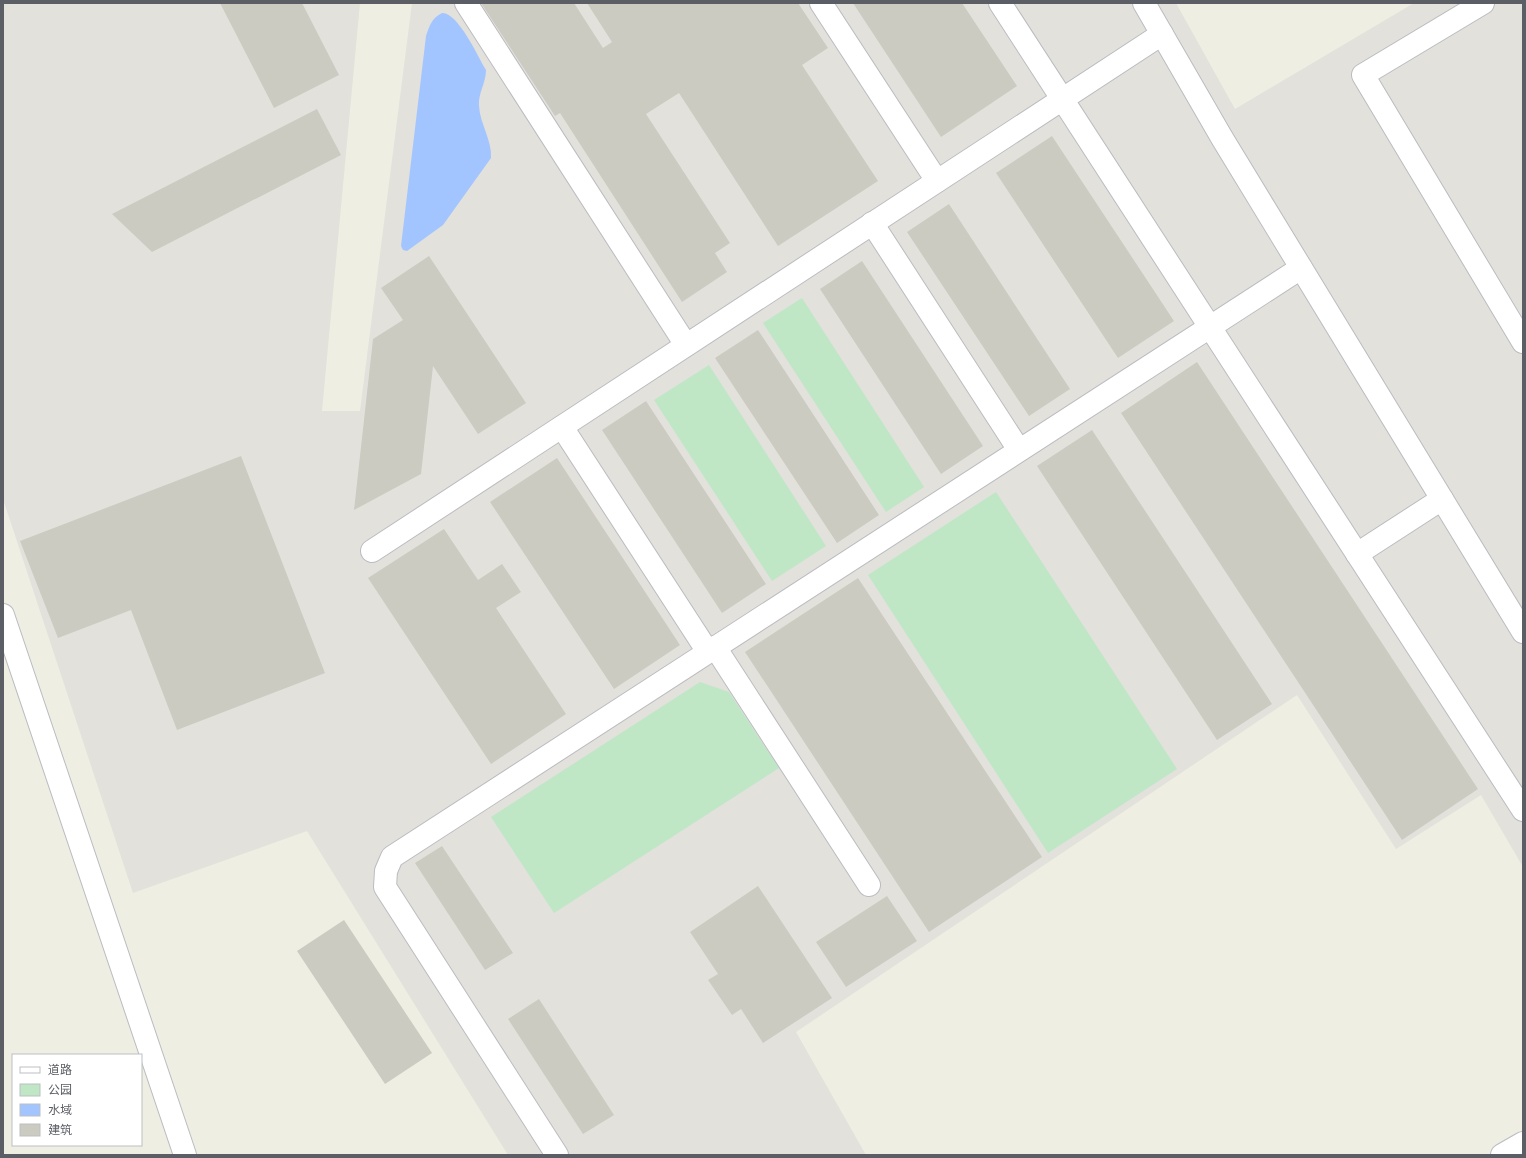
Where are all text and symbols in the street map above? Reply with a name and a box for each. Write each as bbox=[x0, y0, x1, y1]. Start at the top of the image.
legend bbox=[12, 1054, 142, 1146]
text: 道路 bbox=[48, 1061, 72, 1078]
text: 公园 bbox=[48, 1081, 72, 1098]
text: 水域 bbox=[48, 1101, 72, 1118]
text: 建筑 bbox=[48, 1121, 72, 1138]

